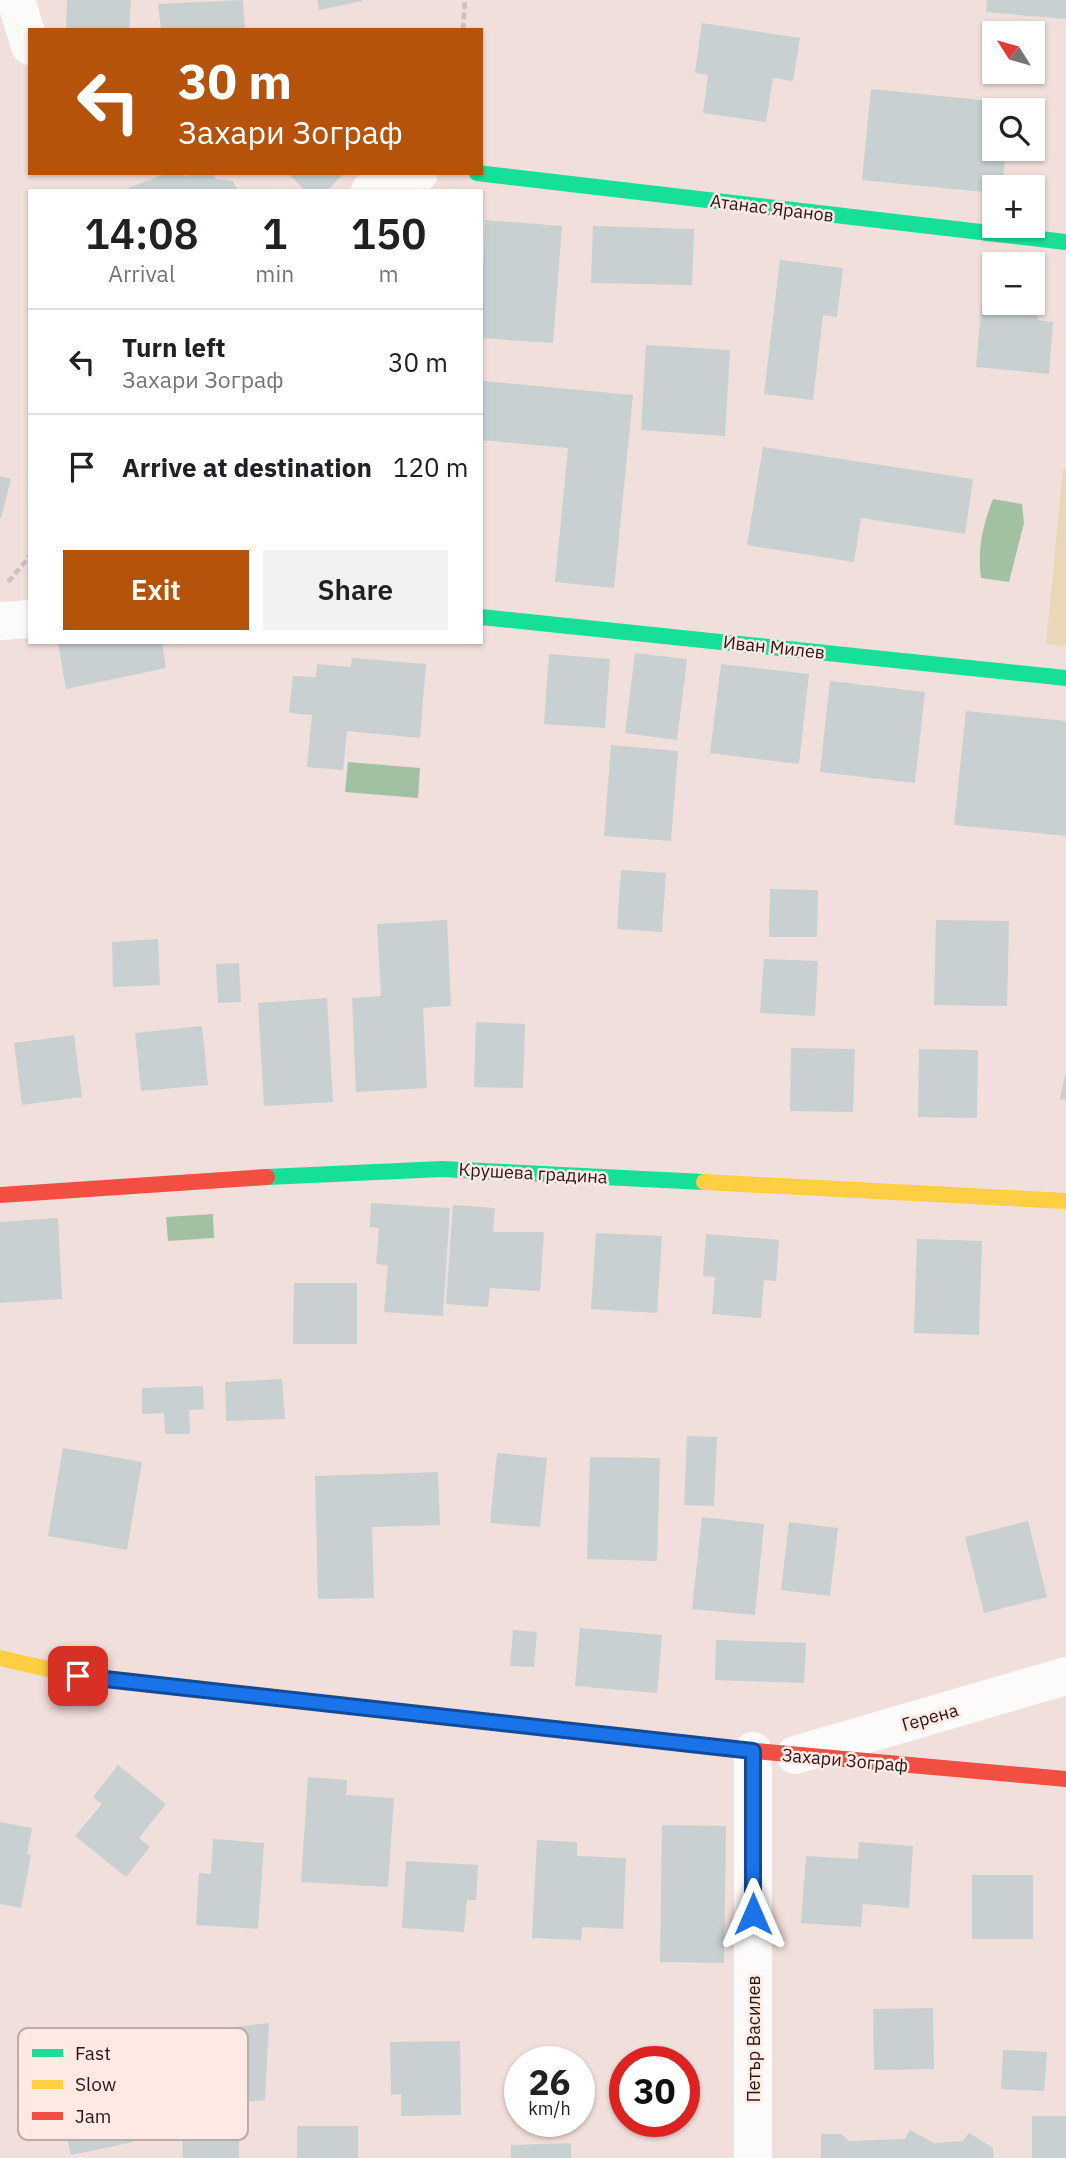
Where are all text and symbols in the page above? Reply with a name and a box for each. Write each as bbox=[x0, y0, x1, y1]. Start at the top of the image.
north arrow bbox=[982, 21, 1045, 84]
map controls bbox=[982, 21, 1045, 315]
text: 30 m bbox=[178, 49, 292, 112]
icon: left bbox=[63, 56, 154, 147]
button: search bbox=[982, 98, 1045, 161]
text: Захари Зограф bbox=[178, 111, 403, 153]
button: + bbox=[982, 175, 1045, 238]
street label: Атанас Яранов bbox=[709, 189, 835, 227]
text: 14:08 bbox=[85, 206, 199, 261]
text: 1 bbox=[262, 206, 287, 261]
text: 150 bbox=[351, 206, 426, 261]
button: − bbox=[982, 252, 1045, 315]
text: Arrival bbox=[108, 258, 175, 288]
text: min bbox=[255, 258, 294, 288]
text: m bbox=[379, 258, 399, 288]
text: Turn left bbox=[122, 330, 225, 364]
icon: left bbox=[63, 343, 101, 381]
text: 30 m bbox=[388, 345, 448, 379]
text: Захари Зограф bbox=[122, 364, 284, 394]
icon: arrive bbox=[63, 448, 101, 486]
text: Arrive at destination bbox=[122, 450, 372, 484]
text: 120 m bbox=[393, 450, 469, 484]
button: Exit bbox=[63, 550, 249, 630]
button: Share bbox=[263, 550, 448, 630]
street label: Иван Милев bbox=[722, 630, 826, 664]
street label: Крушева градина bbox=[458, 1158, 608, 1188]
pin bbox=[48, 1646, 108, 1706]
icon: arrive bbox=[59, 1657, 97, 1695]
street label: Герена bbox=[899, 1698, 961, 1736]
street label: Захари Зограф bbox=[781, 1743, 909, 1777]
position arrow bbox=[716, 1877, 790, 1951]
street label: Петър Василев bbox=[742, 1975, 765, 2103]
legend bbox=[18, 2028, 248, 2140]
text: Fast bbox=[75, 2041, 111, 2065]
speed limit sign: 30 bbox=[609, 2046, 700, 2137]
text: 26 bbox=[528, 2059, 571, 2105]
text: Slow bbox=[75, 2072, 116, 2096]
text: km/h bbox=[528, 2097, 571, 2120]
text: Jam bbox=[75, 2104, 111, 2128]

